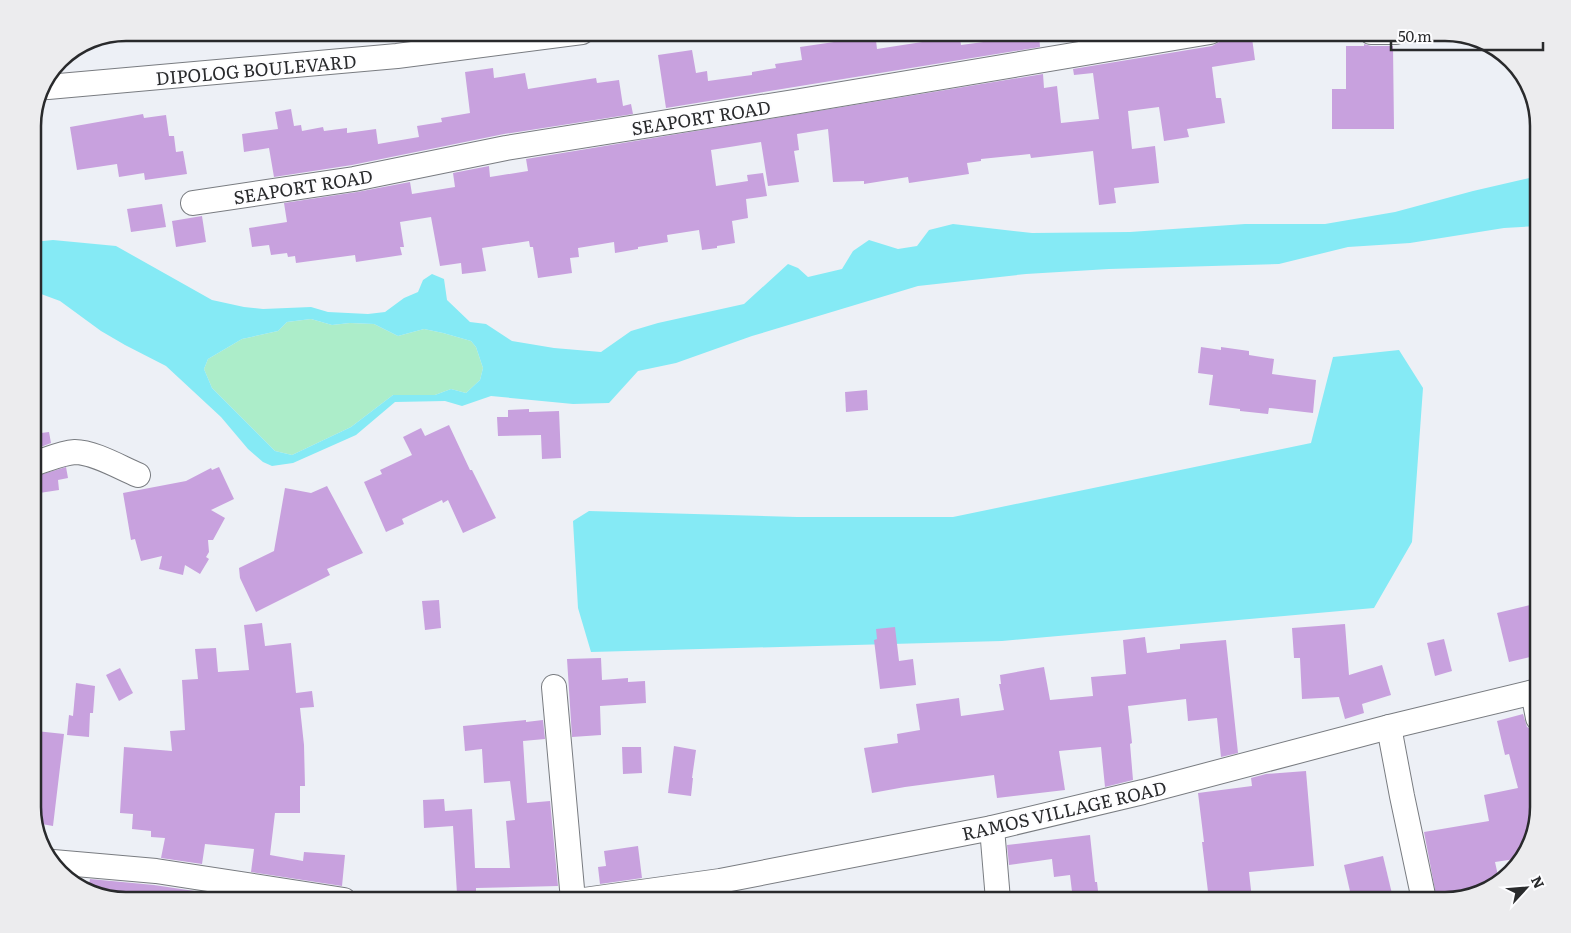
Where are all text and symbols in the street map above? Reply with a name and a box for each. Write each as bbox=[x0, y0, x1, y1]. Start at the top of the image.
scale bar bbox=[1391, 20, 1544, 52]
text: 50 m bbox=[1398, 24, 1432, 47]
street label: DIPOLOG BOULEVARD bbox=[154, 47, 358, 91]
street label: SEAPORT ROAD bbox=[629, 93, 773, 141]
street label: SEAPORT ROAD bbox=[231, 162, 375, 210]
street label: RAMOS VILLAGE ROAD bbox=[959, 773, 1169, 847]
north arrow bbox=[1501, 863, 1551, 913]
text: N bbox=[1527, 872, 1550, 892]

